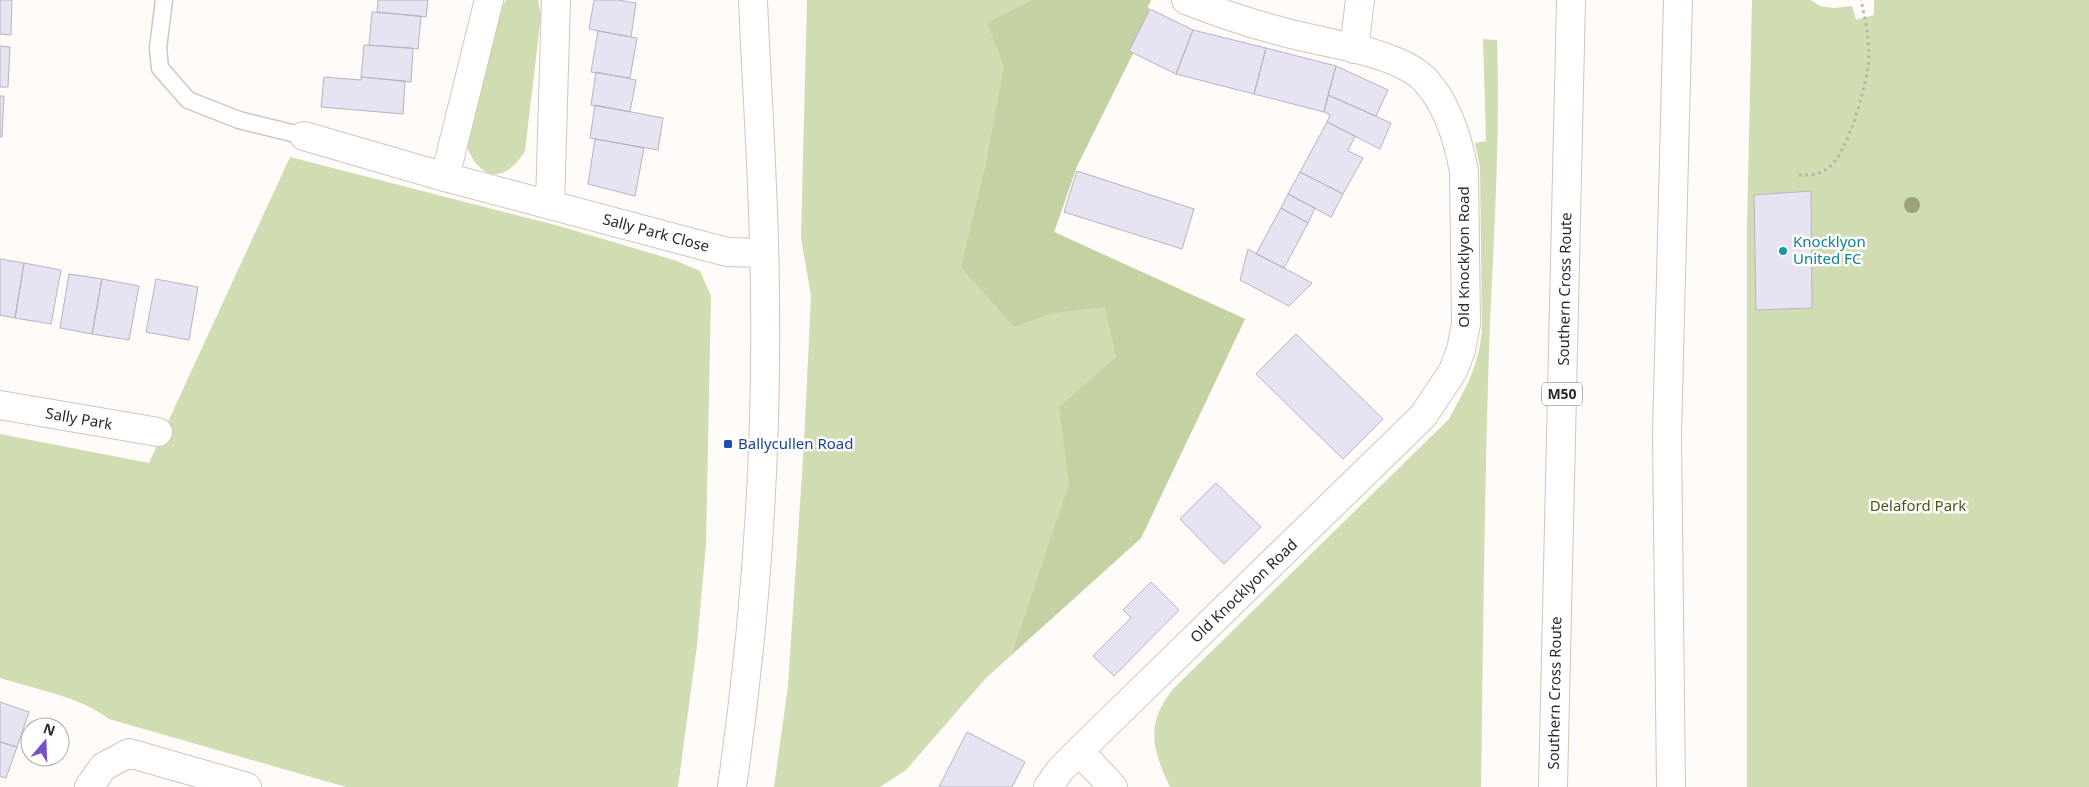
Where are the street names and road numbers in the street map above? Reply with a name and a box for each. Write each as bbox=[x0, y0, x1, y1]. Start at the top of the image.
street label: Old Knocklyon Road bbox=[1453, 186, 1473, 328]
street label: Sally Park Close bbox=[601, 208, 712, 256]
street label: Southern Cross Route bbox=[1553, 212, 1575, 366]
road number: M50 bbox=[1542, 382, 1582, 406]
street label: Sally Park bbox=[44, 402, 114, 434]
street label: Old Knocklyon Road bbox=[1186, 534, 1301, 647]
street label: Southern Cross Route bbox=[1543, 616, 1565, 770]

